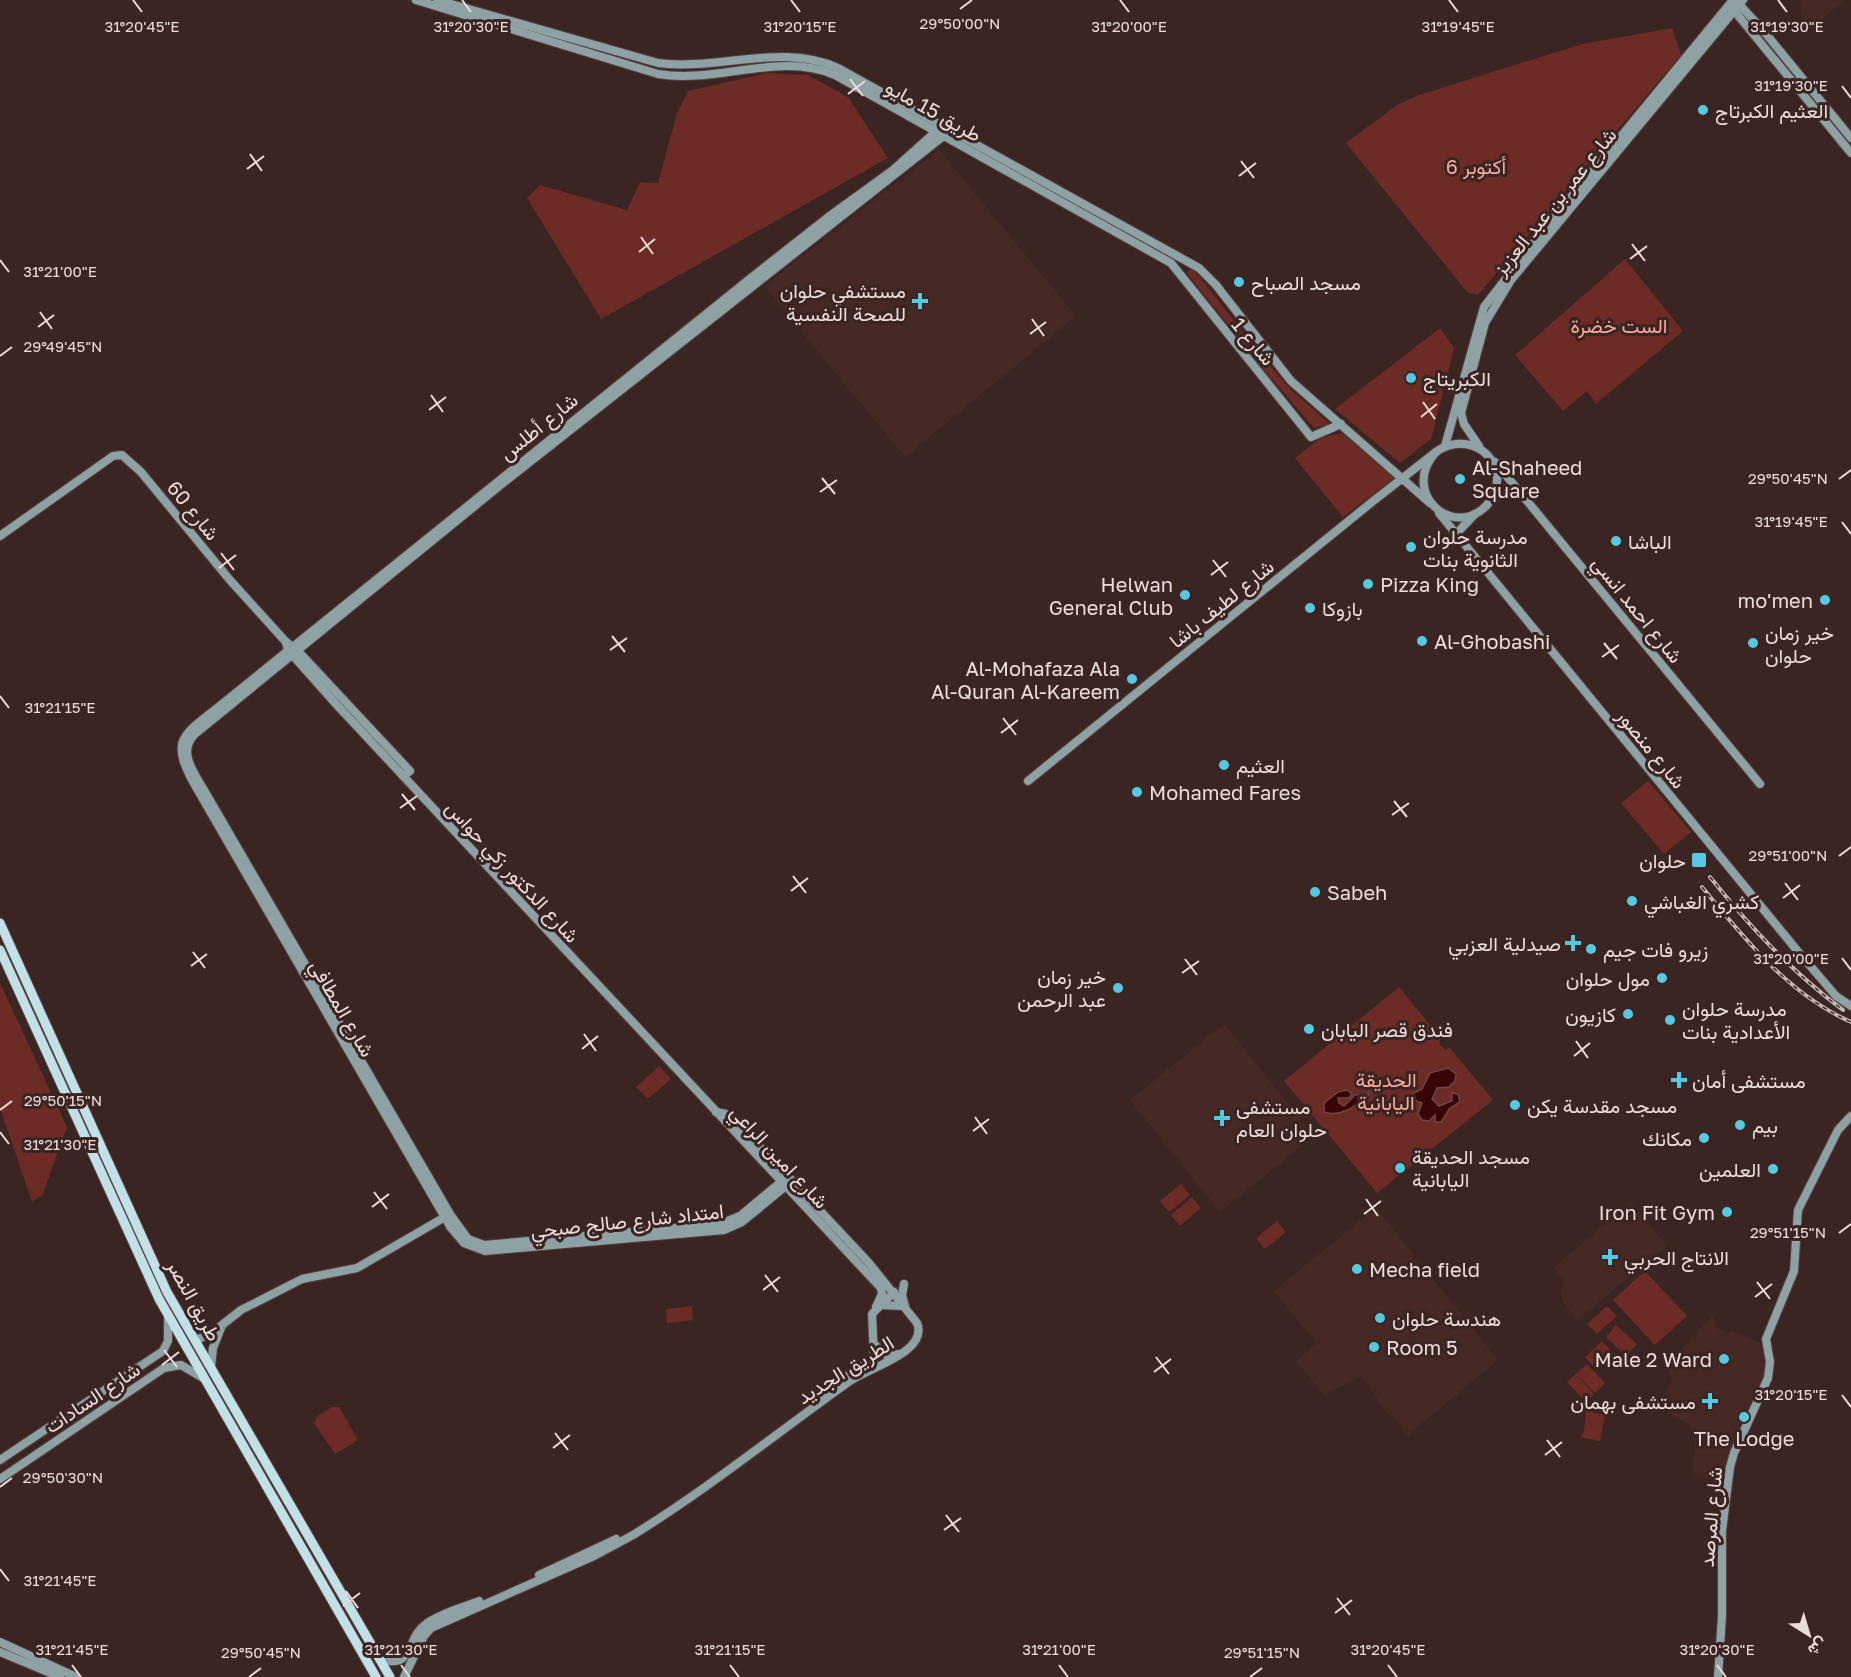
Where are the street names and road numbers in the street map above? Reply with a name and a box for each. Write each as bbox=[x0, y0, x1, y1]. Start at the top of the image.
street label: طريق 15 مايو bbox=[881, 74, 986, 148]
street label: شارع عمر بن عبد العزيز bbox=[1487, 123, 1623, 282]
street label: شارع 1 bbox=[1225, 312, 1281, 372]
street label: شارع أطلس bbox=[494, 387, 584, 467]
street label: شارع 60 bbox=[160, 475, 225, 547]
street label: شارع احمد انسي bbox=[1583, 551, 1688, 671]
street label: شارع لطيف باشا bbox=[1164, 554, 1280, 655]
street label: شارع منصور bbox=[1610, 703, 1691, 795]
street label: شارع الدكتور زكي حواس bbox=[437, 795, 585, 951]
street label: شارع المطافي bbox=[300, 955, 380, 1064]
street label: شارع امين الراعي bbox=[722, 1099, 834, 1217]
street label: امتداد شارع صالح صبحي bbox=[529, 1198, 725, 1248]
street label: طريق النصر bbox=[161, 1254, 227, 1346]
street label: الطريق الجديد bbox=[792, 1330, 899, 1410]
street label: شارع السادات bbox=[40, 1356, 146, 1440]
street label: شارع المرصد bbox=[1694, 1466, 1729, 1568]

